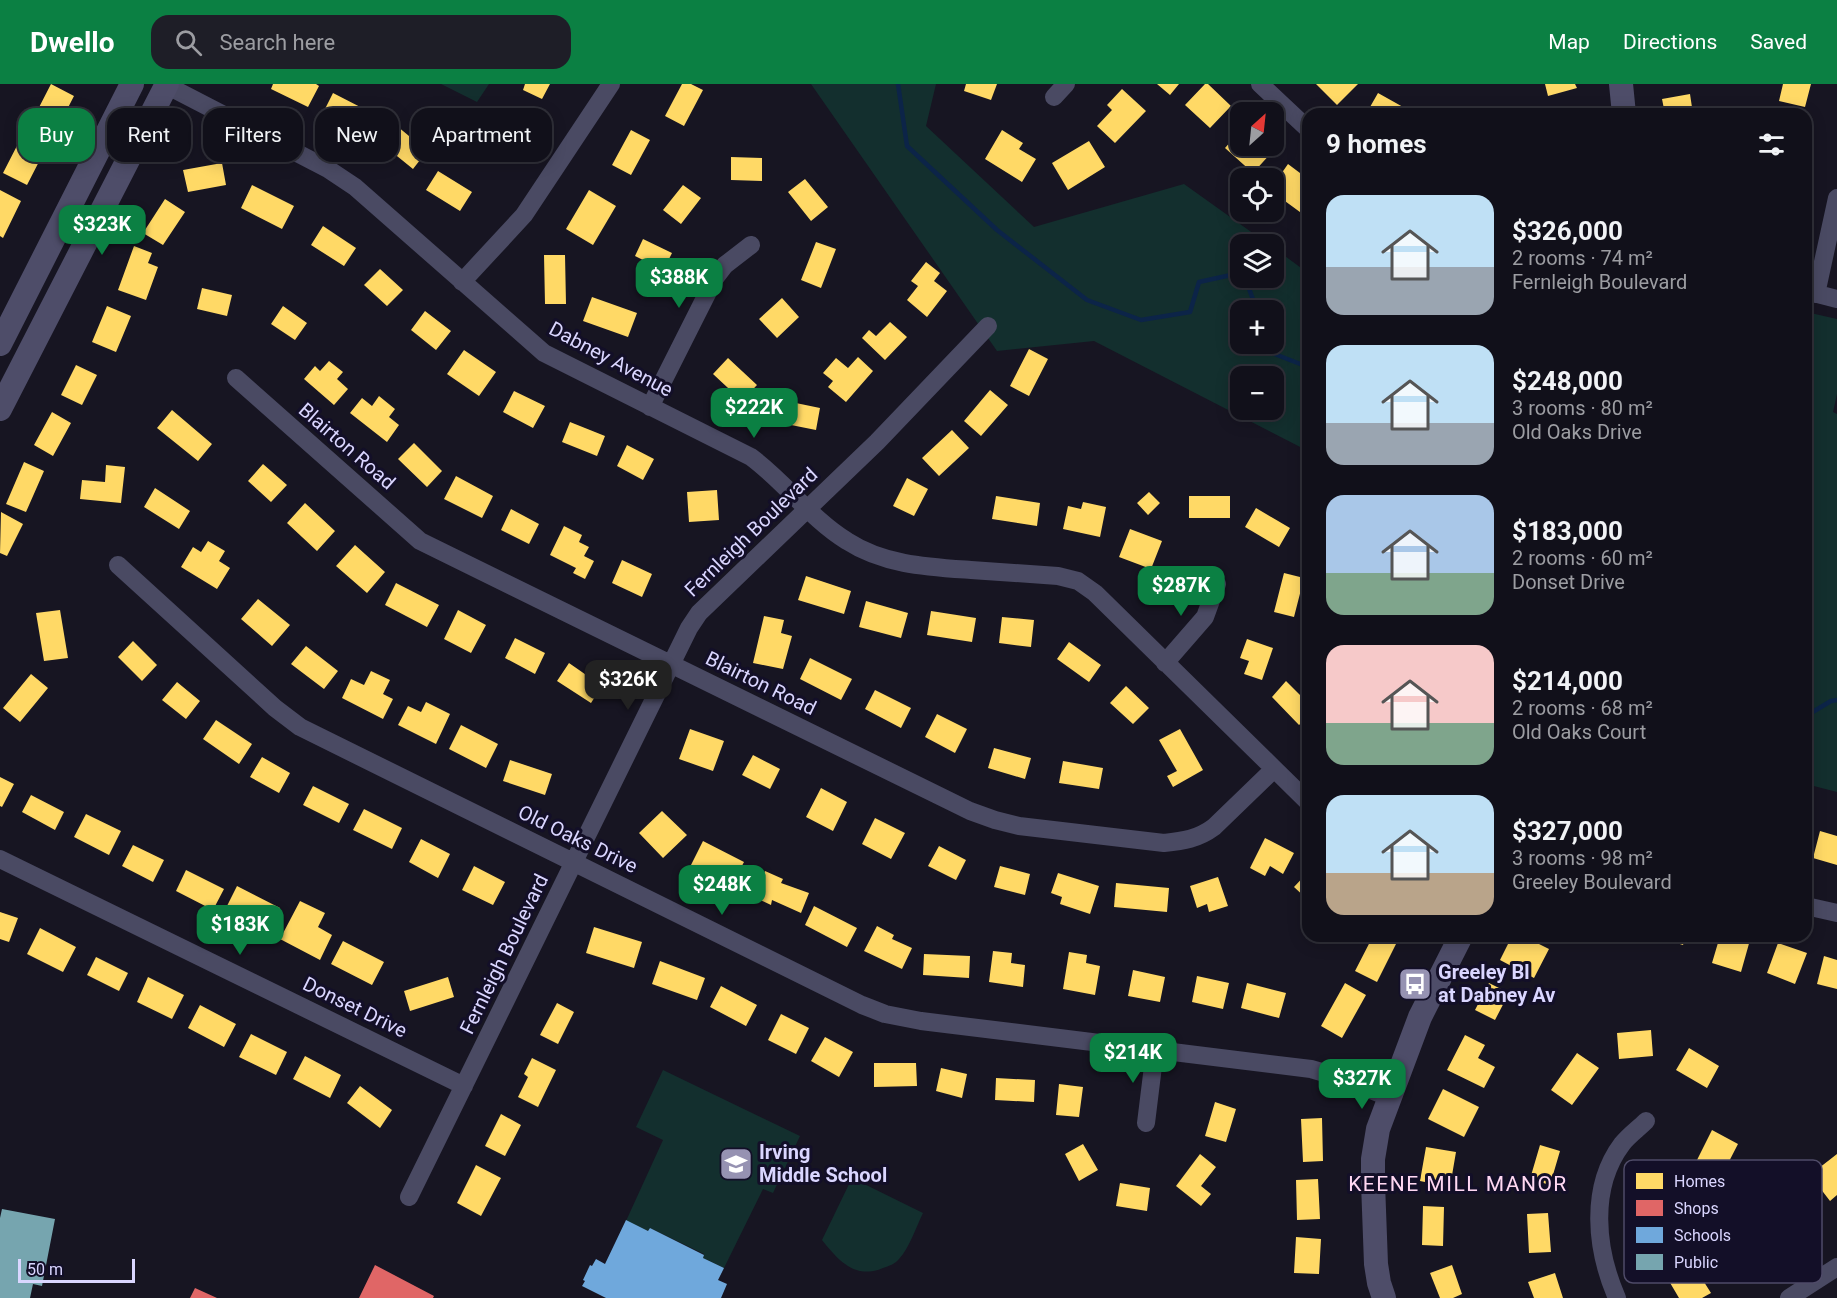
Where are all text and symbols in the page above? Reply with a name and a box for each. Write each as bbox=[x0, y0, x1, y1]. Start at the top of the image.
search box bbox=[151, 15, 571, 69]
text: Dwello bbox=[30, 26, 115, 59]
icon: search bbox=[172, 26, 205, 59]
text: Search here bbox=[220, 30, 335, 55]
text: Map bbox=[1548, 30, 1590, 54]
text: Directions bbox=[1623, 30, 1717, 54]
text: Saved bbox=[1750, 30, 1807, 54]
north arrow bbox=[1230, 102, 1284, 156]
map controls bbox=[1230, 102, 1284, 420]
chip: Buy bbox=[18, 108, 95, 162]
chip: Rent bbox=[107, 108, 191, 162]
chip: Filters bbox=[203, 108, 303, 162]
chip: New bbox=[315, 108, 399, 162]
chip: Apartment bbox=[411, 108, 552, 162]
icon: filters bbox=[1755, 128, 1788, 161]
text: 9 homes bbox=[1326, 129, 1427, 159]
button: locate bbox=[1230, 168, 1284, 222]
pin: $323K bbox=[60, 205, 144, 256]
text: $323K bbox=[73, 212, 131, 236]
text: $326,000 bbox=[1512, 216, 1623, 246]
icon: home bbox=[1374, 219, 1446, 291]
button: layers bbox=[1230, 234, 1284, 288]
text: 2 rooms · 74 m² bbox=[1512, 246, 1653, 270]
pin: $388K bbox=[637, 258, 721, 309]
text: $388K bbox=[650, 265, 708, 289]
text: Fernleigh Boulevard bbox=[1512, 270, 1687, 294]
button: + bbox=[1230, 300, 1284, 354]
street label: Dabney Avenue bbox=[545, 316, 677, 402]
button: − bbox=[1230, 366, 1284, 420]
text: $248,000 bbox=[1512, 366, 1623, 396]
icon: home bbox=[1374, 369, 1446, 441]
pin: $222K bbox=[712, 388, 796, 439]
text: $222K bbox=[725, 395, 783, 419]
text: 3 rooms · 80 m² bbox=[1512, 396, 1653, 420]
street label: Blairton Road bbox=[294, 398, 400, 494]
text: Old Oaks Drive bbox=[1512, 420, 1642, 444]
street label: Fernleigh Boulevard bbox=[680, 462, 822, 602]
text: $183,000 bbox=[1512, 516, 1623, 546]
icon: home bbox=[1374, 519, 1446, 591]
text: 2 rooms · 60 m² bbox=[1512, 546, 1653, 570]
pin: $287K bbox=[1139, 566, 1223, 617]
text: Donset Drive bbox=[1512, 570, 1625, 594]
text: $287K bbox=[1152, 573, 1210, 597]
street label: Blairton Road bbox=[702, 646, 820, 720]
pin: $326K bbox=[586, 660, 670, 711]
text: $214,000 bbox=[1512, 666, 1623, 696]
text: $326K bbox=[599, 667, 657, 691]
icon: home bbox=[1374, 669, 1446, 741]
text: 2 rooms · 68 m² bbox=[1512, 696, 1653, 720]
text: Old Oaks Court bbox=[1512, 720, 1646, 744]
street label: Old Oaks Drive bbox=[514, 800, 642, 878]
text: $327,000 bbox=[1512, 816, 1623, 846]
icon: home bbox=[1374, 819, 1446, 891]
text: 3 rooms · 98 m² bbox=[1512, 846, 1653, 870]
pin: $248K bbox=[680, 865, 764, 916]
street label: Fernleigh Boulevard bbox=[455, 870, 553, 1038]
text: Greeley Boulevard bbox=[1512, 870, 1672, 894]
text: $248K bbox=[693, 872, 751, 896]
pin: $183K bbox=[198, 905, 282, 956]
text: $183K bbox=[211, 912, 269, 936]
place label: Greeley Bl at Dabney Av bbox=[1438, 960, 1555, 1007]
bus stop icon: Greeley Bl at Dabney Av bbox=[1397, 966, 1433, 1002]
street label: Donset Drive bbox=[299, 971, 411, 1043]
pin: $214K bbox=[1091, 1033, 1175, 1084]
text: $214K bbox=[1104, 1040, 1162, 1064]
pin: $327K bbox=[1320, 1059, 1404, 1110]
text: $327K bbox=[1333, 1066, 1391, 1090]
place label: Irving Middle School bbox=[759, 1140, 887, 1187]
school or university icon: Irving Middle School bbox=[718, 1146, 754, 1182]
legend bbox=[1624, 1160, 1822, 1283]
district label: KEENE MILL MANOR bbox=[1348, 1172, 1568, 1196]
text: Homes bbox=[1674, 1172, 1725, 1191]
text: Shops bbox=[1674, 1199, 1719, 1218]
text: Schools bbox=[1674, 1226, 1731, 1245]
text: Public bbox=[1674, 1253, 1718, 1272]
scale bar bbox=[18, 1256, 135, 1284]
text: 50 m bbox=[27, 1260, 63, 1279]

